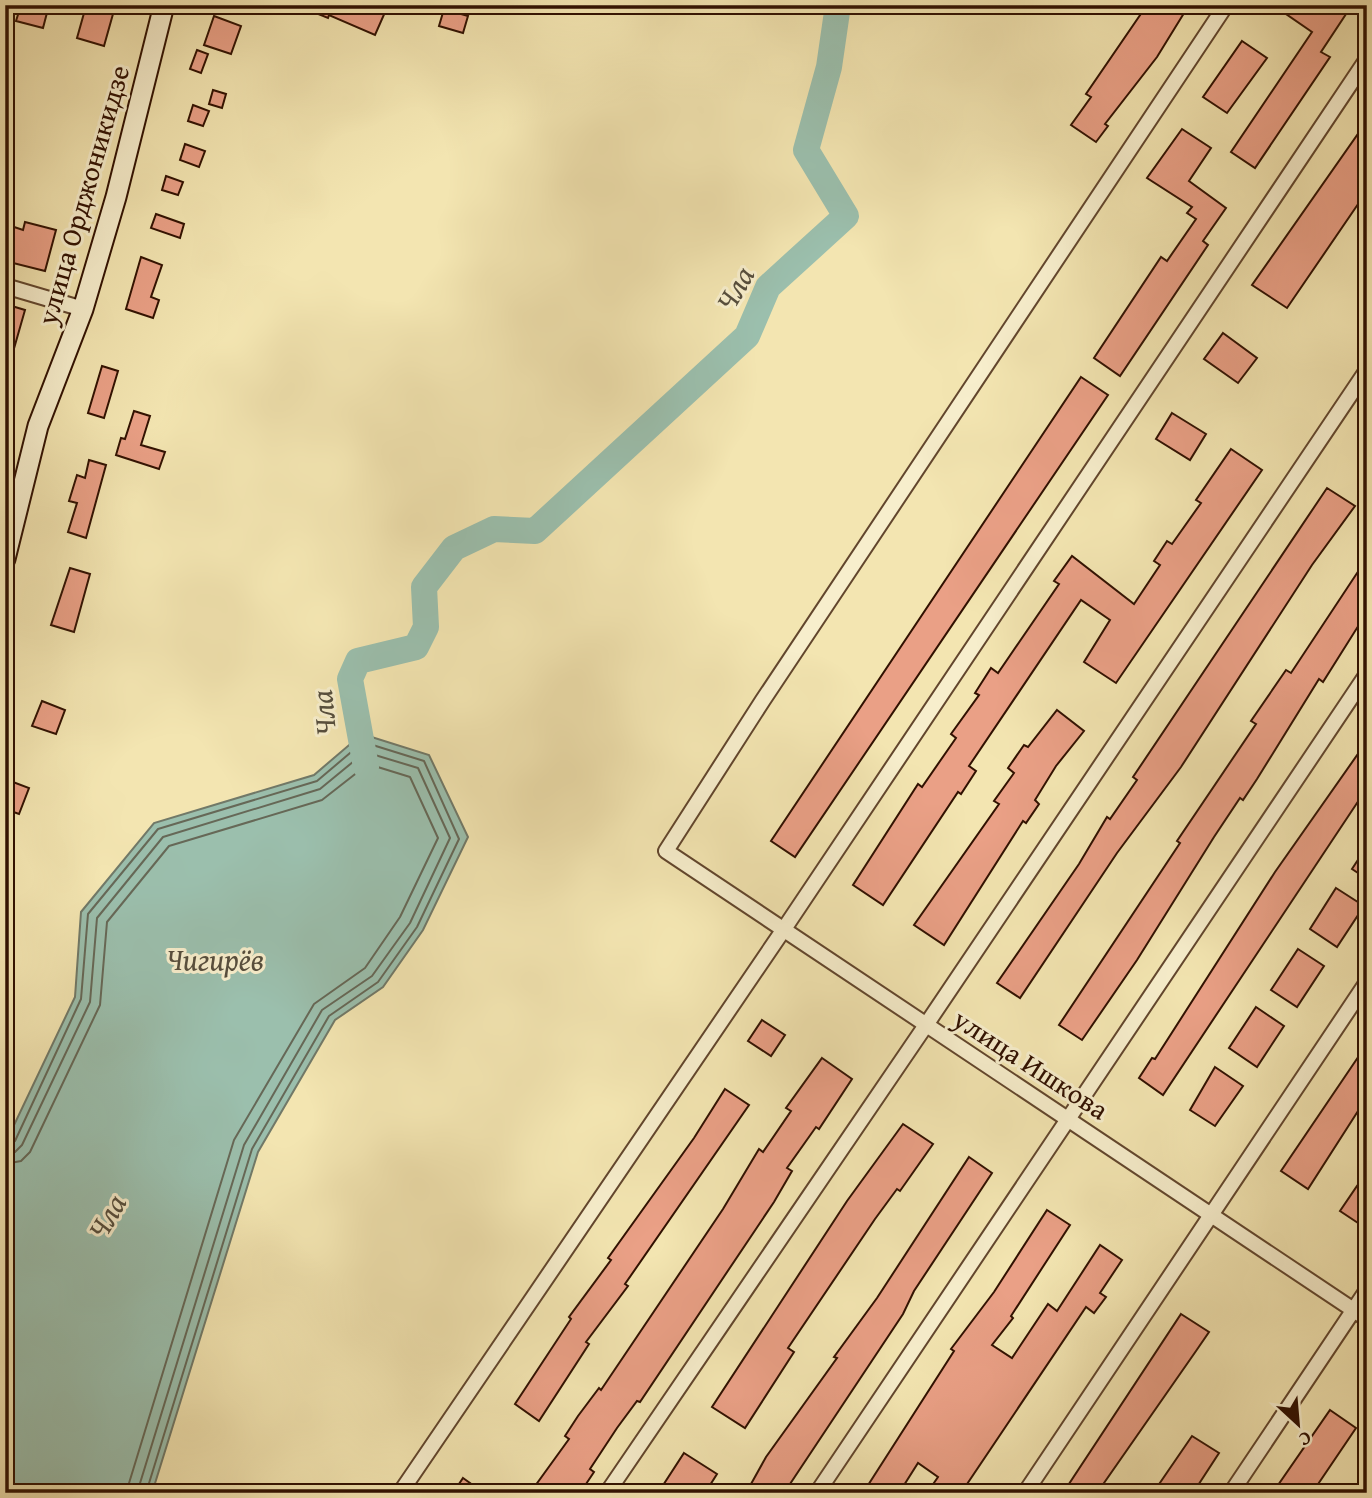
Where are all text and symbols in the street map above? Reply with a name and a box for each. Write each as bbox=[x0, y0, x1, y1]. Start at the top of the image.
street label: улица Орджоникидзе bbox=[26, 60, 139, 331]
water label: Чла bbox=[704, 257, 765, 319]
water label: Чла bbox=[299, 688, 347, 738]
water label: Чигирёв bbox=[166, 937, 264, 981]
street label: улица Ишкова bbox=[945, 997, 1118, 1130]
water label: Чла bbox=[76, 1185, 137, 1247]
north arrow bbox=[1264, 1390, 1334, 1460]
text: С bbox=[1294, 1424, 1316, 1454]

